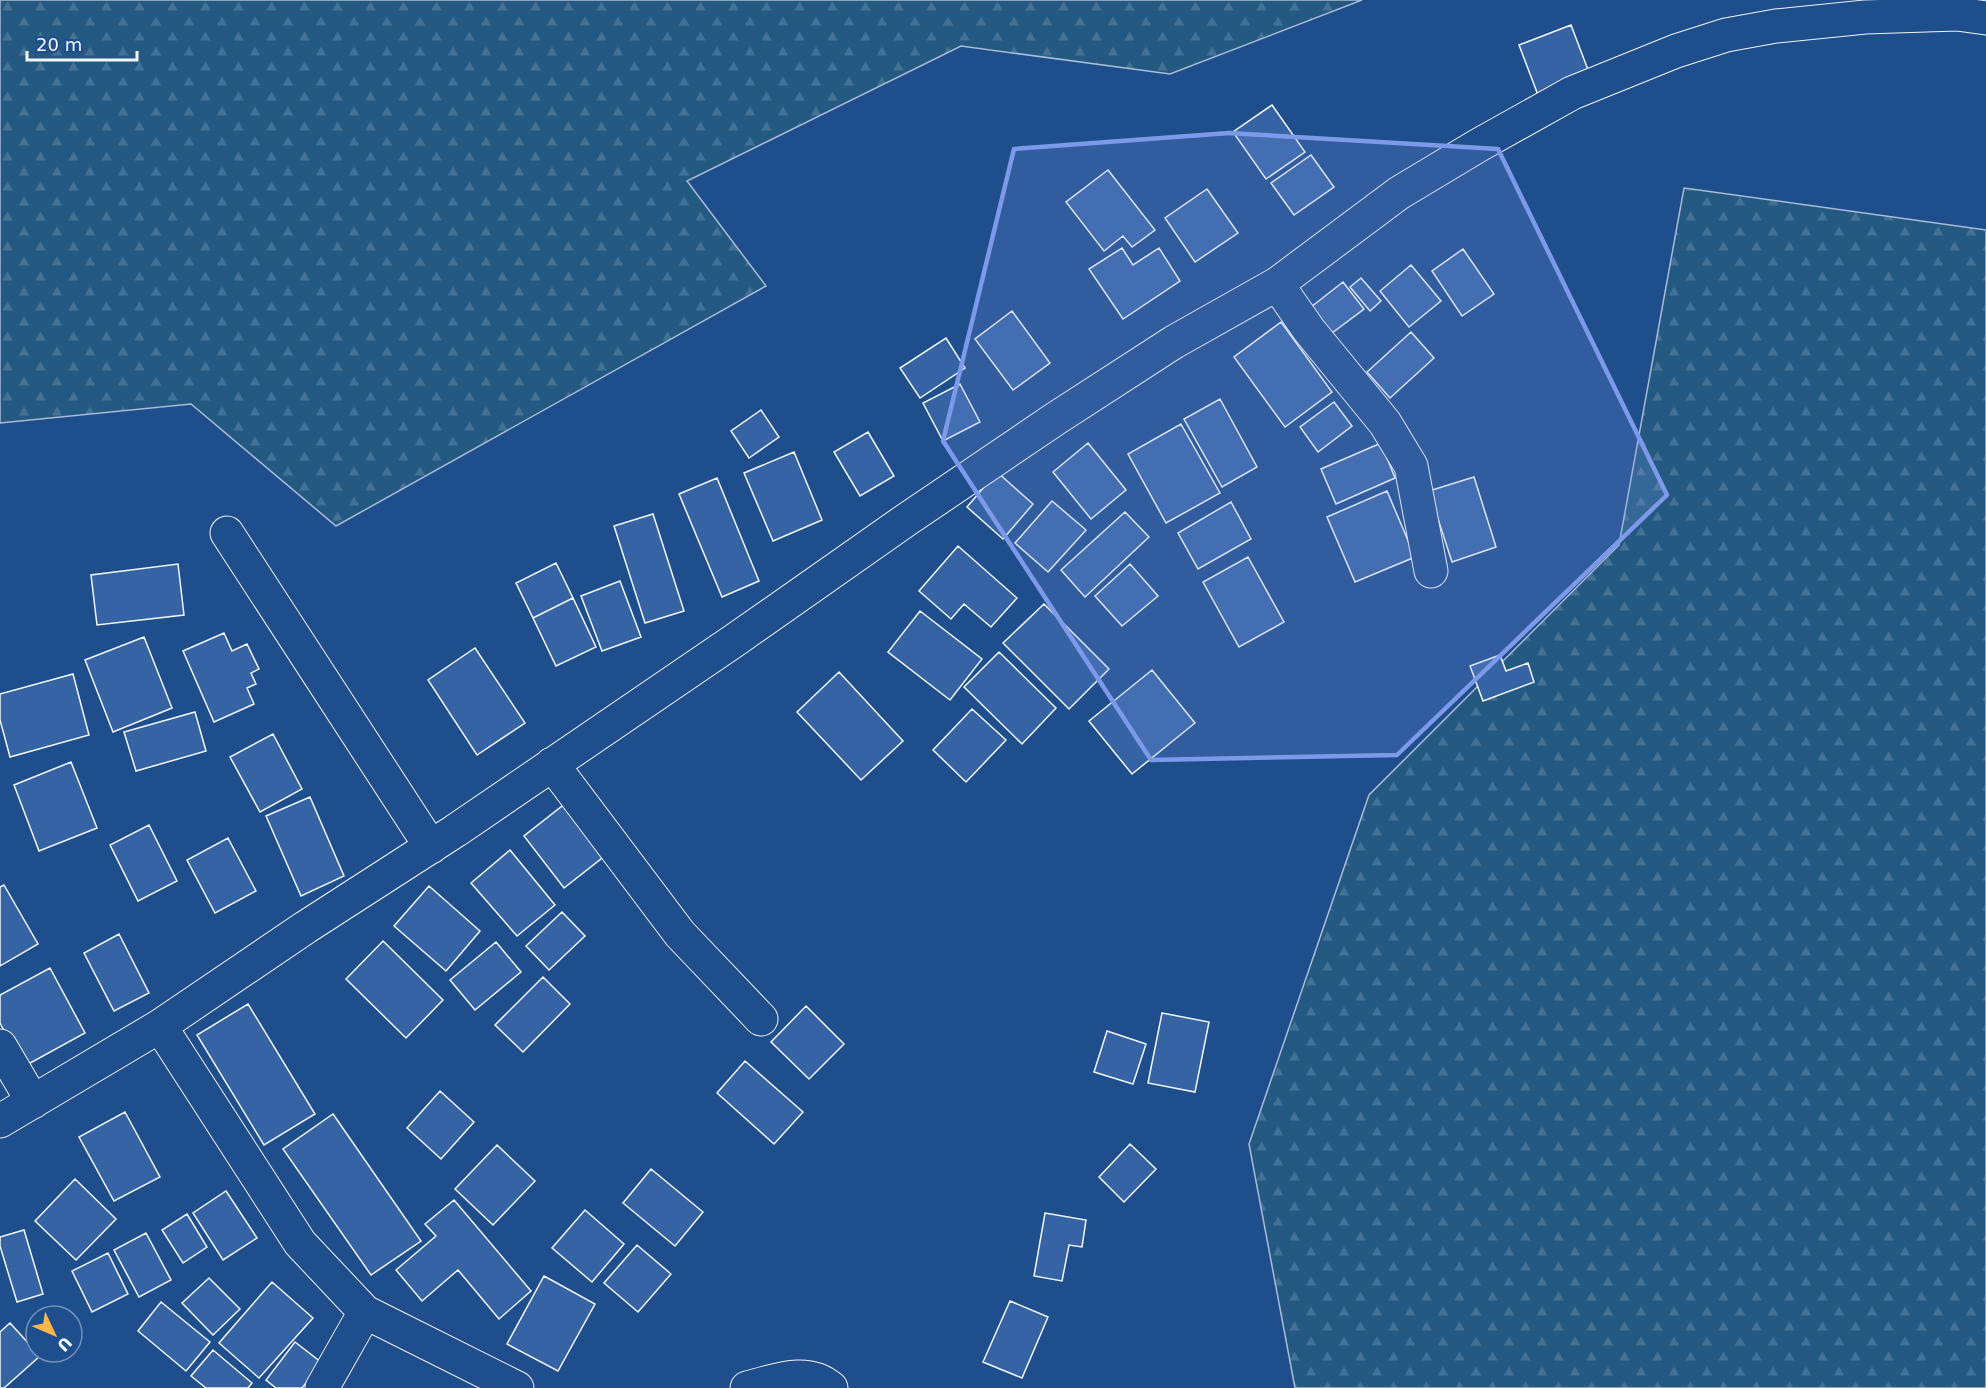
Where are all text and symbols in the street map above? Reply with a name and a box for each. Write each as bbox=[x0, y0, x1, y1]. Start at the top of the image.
scale bar bbox=[27, 24, 136, 62]
text: 20 m bbox=[36, 34, 82, 55]
north arrow bbox=[24, 1304, 84, 1364]
text: U bbox=[53, 1333, 76, 1355]

